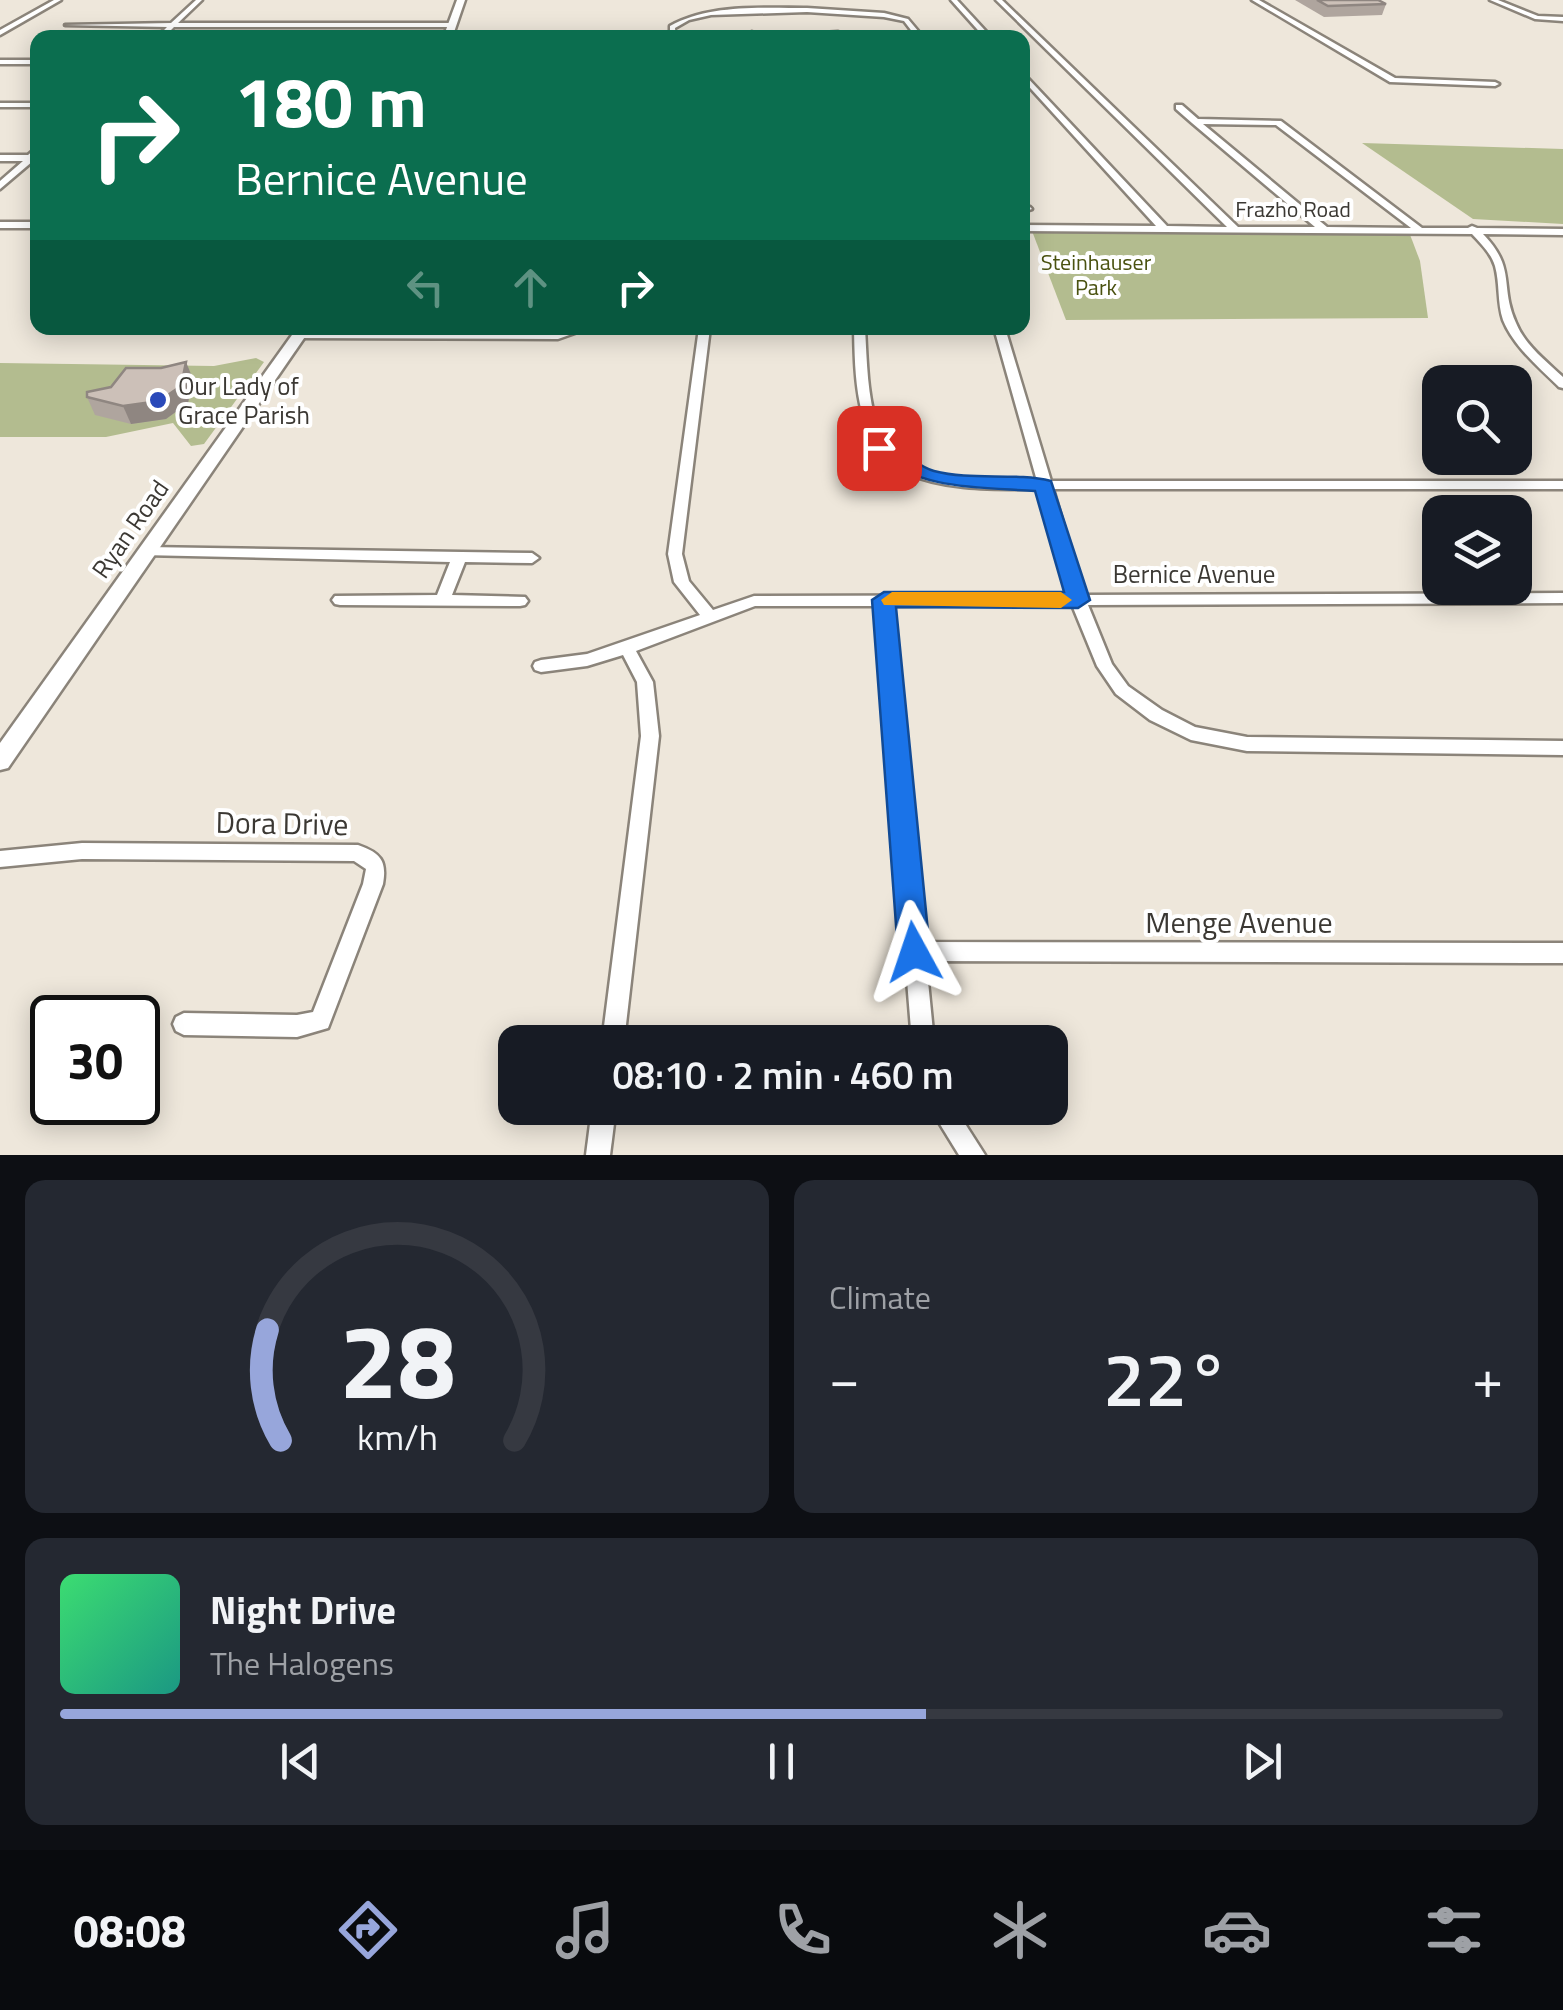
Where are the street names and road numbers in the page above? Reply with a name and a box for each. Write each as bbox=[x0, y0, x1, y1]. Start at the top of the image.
street label: Frazho Road bbox=[1235, 192, 1351, 226]
street label: Ryan Road bbox=[82, 472, 178, 586]
street label: Bernice Avenue bbox=[1113, 555, 1275, 593]
street label: Dora Drive bbox=[215, 799, 349, 847]
street label: Menge Avenue bbox=[1145, 899, 1333, 945]

